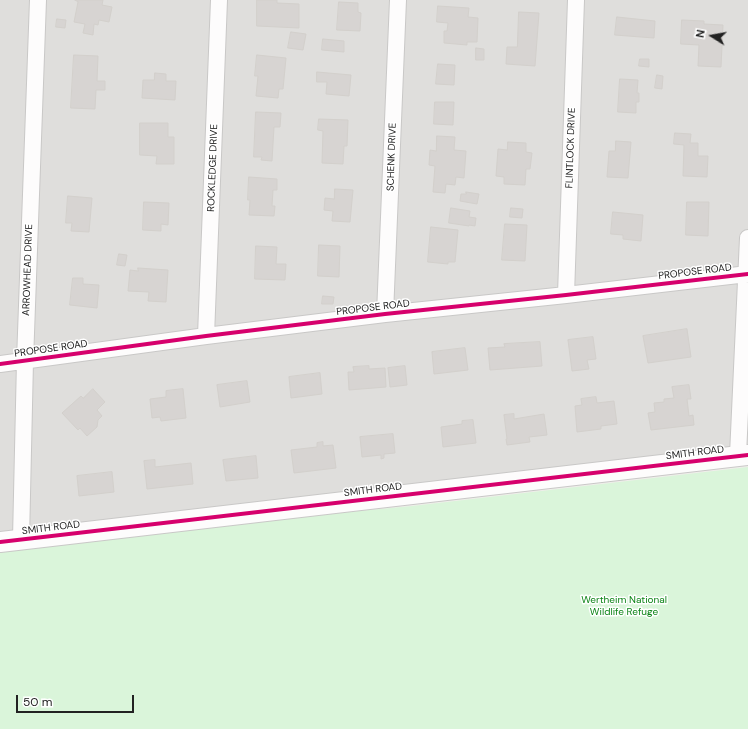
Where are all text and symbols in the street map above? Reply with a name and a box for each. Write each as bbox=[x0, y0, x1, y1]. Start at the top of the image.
north arrow bbox=[692, 16, 732, 56]
text: N bbox=[693, 28, 708, 39]
street label: FLINTLOCK DRIVE bbox=[564, 107, 578, 189]
street label: SCHENK DRIVE bbox=[385, 123, 399, 191]
street label: ROCKLEDGE DRIVE bbox=[205, 124, 221, 212]
street label: ARROWHEAD DRIVE bbox=[20, 224, 36, 316]
street label: PROPOSE ROAD bbox=[658, 262, 732, 282]
street label: PROPOSE ROAD bbox=[336, 298, 410, 318]
street label: PROPOSE ROAD bbox=[14, 338, 88, 360]
street label: SMITH ROAD bbox=[665, 443, 725, 463]
street label: SMITH ROAD bbox=[343, 480, 403, 500]
street label: SMITH ROAD bbox=[21, 518, 81, 538]
park label: Wertheim National Wildlife Refuge bbox=[581, 594, 667, 618]
scale bar bbox=[18, 687, 136, 713]
text: 50 m bbox=[23, 694, 52, 710]

